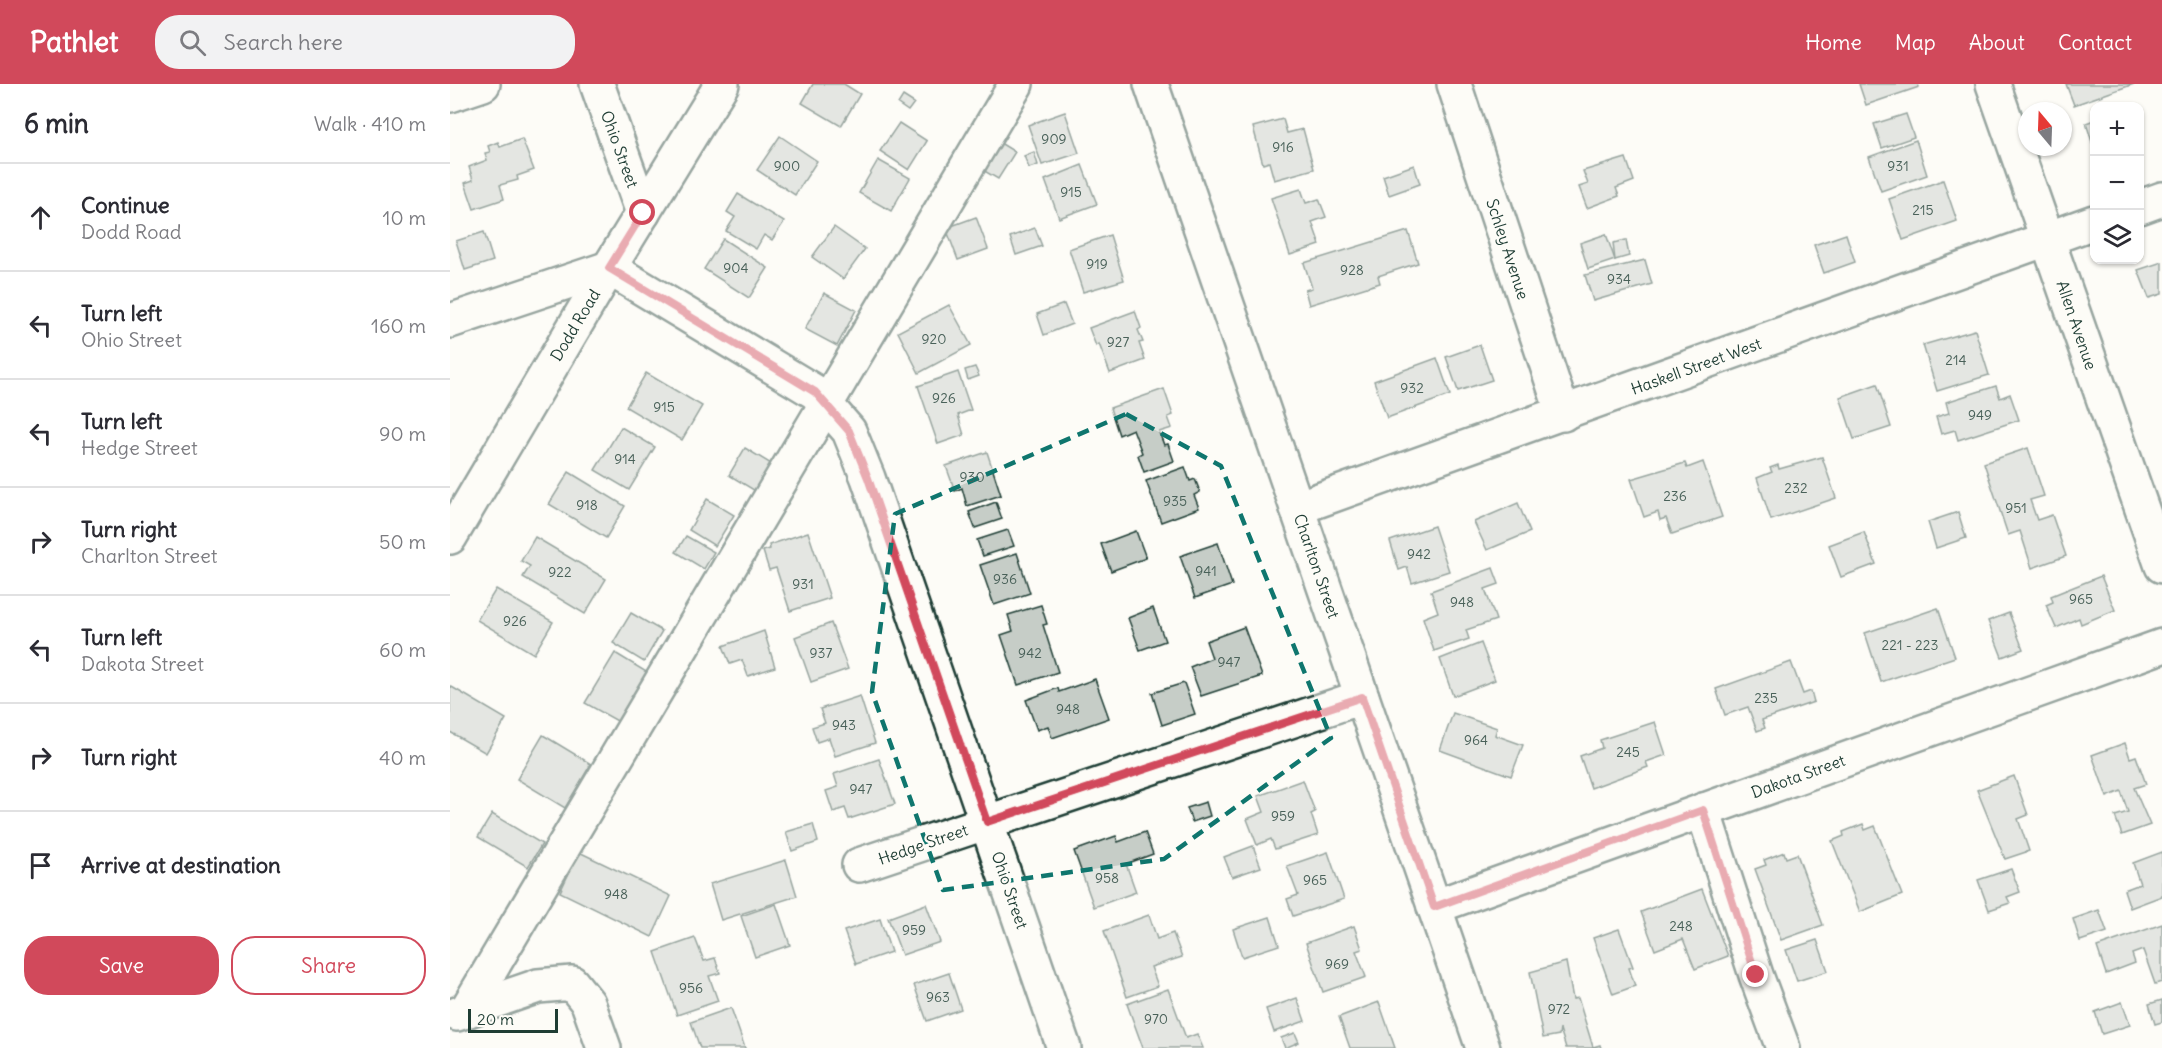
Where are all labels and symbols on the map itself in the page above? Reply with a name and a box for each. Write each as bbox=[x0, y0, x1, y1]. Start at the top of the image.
north arrow bbox=[2018, 102, 2072, 156]
street label: Ohio Street bbox=[597, 108, 643, 191]
house number: 909 bbox=[1041, 130, 1067, 148]
house number: 916 bbox=[1272, 138, 1294, 156]
house number: 900 bbox=[774, 157, 800, 175]
house number: 931 bbox=[1887, 157, 1909, 175]
house number: 915 bbox=[1060, 183, 1082, 201]
street label: Schley Avenue bbox=[1482, 196, 1534, 302]
route start bbox=[629, 199, 655, 225]
house number: 215 bbox=[1912, 201, 1934, 219]
house number: 919 bbox=[1086, 255, 1108, 273]
house number: 904 bbox=[723, 259, 749, 277]
house number: 928 bbox=[1340, 261, 1364, 279]
house number: 934 bbox=[1607, 270, 1631, 288]
street label: Allen Avenue bbox=[2052, 278, 2102, 372]
street label: Dodd Road bbox=[546, 285, 604, 365]
house number: 920 bbox=[922, 330, 946, 348]
house number: 927 bbox=[1107, 333, 1129, 351]
street label: Haskell Street West bbox=[1628, 333, 1764, 399]
house number: 214 bbox=[1945, 351, 1967, 369]
house number: 932 bbox=[1400, 379, 1424, 397]
house number: 926 bbox=[932, 389, 956, 407]
house number: 915 bbox=[653, 398, 675, 416]
house number: 949 bbox=[1968, 406, 1992, 424]
house number: 914 bbox=[614, 450, 636, 468]
house number: 930 bbox=[959, 468, 985, 486]
house number: 232 bbox=[1784, 479, 1808, 497]
house number: 236 bbox=[1663, 487, 1687, 505]
house number: 935 bbox=[1163, 492, 1187, 510]
house number: 918 bbox=[576, 496, 598, 514]
house number: 951 bbox=[2005, 499, 2027, 517]
street label: Charlton Street bbox=[1290, 511, 1344, 621]
house number: 942 bbox=[1407, 545, 1431, 563]
house number: 941 bbox=[1195, 562, 1217, 580]
house number: 922 bbox=[548, 563, 572, 581]
house number: 936 bbox=[993, 570, 1017, 588]
house number: 931 bbox=[792, 575, 814, 593]
house number: 965 bbox=[2069, 590, 2093, 608]
house number: 948 bbox=[1450, 593, 1474, 611]
house number: 926 bbox=[503, 612, 527, 630]
house number: 221 - 223 bbox=[1882, 636, 1938, 654]
house number: 937 bbox=[810, 644, 833, 662]
house number: 942 bbox=[1018, 644, 1042, 662]
house number: 947 bbox=[1218, 653, 1241, 671]
house number: 235 bbox=[1754, 689, 1778, 707]
house number: 948 bbox=[1056, 700, 1080, 718]
house number: 943 bbox=[832, 716, 856, 734]
house number: 964 bbox=[1464, 731, 1488, 749]
house number: 245 bbox=[1616, 743, 1640, 761]
street label: Dakota Street bbox=[1748, 750, 1848, 802]
house number: 947 bbox=[850, 780, 873, 798]
house number: 959 bbox=[1271, 807, 1295, 825]
street label: Hedge Street bbox=[876, 819, 971, 869]
street label: Ohio Street bbox=[987, 849, 1033, 932]
house number: 958 bbox=[1095, 869, 1119, 887]
house number: 965 bbox=[1303, 871, 1327, 889]
house number: 948 bbox=[604, 885, 628, 903]
house number: 248 bbox=[1669, 917, 1693, 935]
house number: 959 bbox=[902, 921, 926, 939]
house number: 969 bbox=[1325, 955, 1349, 973]
route end bbox=[1742, 961, 1768, 987]
house number: 956 bbox=[679, 979, 703, 997]
house number: 963 bbox=[926, 988, 950, 1006]
house number: 972 bbox=[1548, 1000, 1571, 1018]
scale bar bbox=[468, 1006, 558, 1034]
house number: 970 bbox=[1144, 1010, 1168, 1028]

